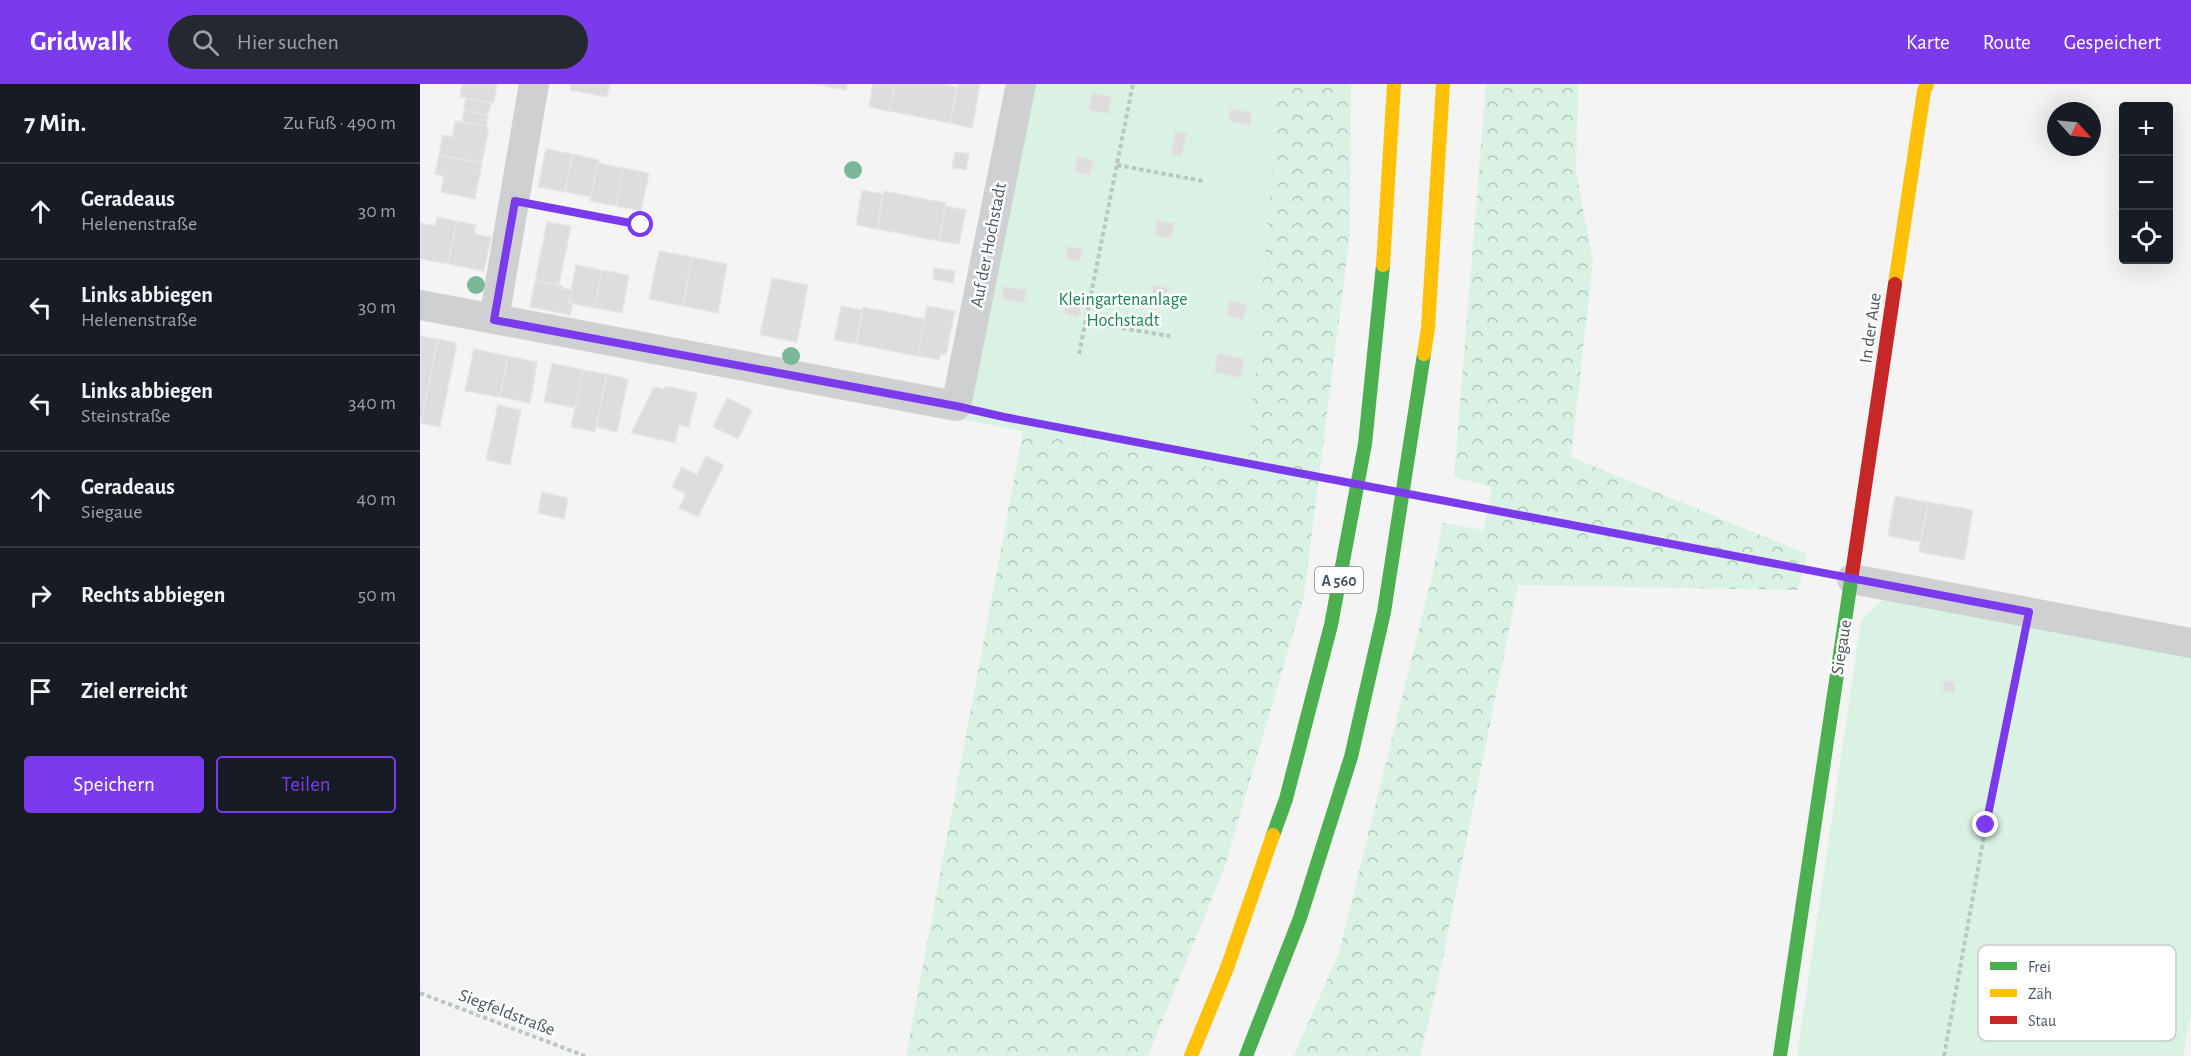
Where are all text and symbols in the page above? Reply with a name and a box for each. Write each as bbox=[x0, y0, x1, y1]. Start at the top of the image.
search box bbox=[168, 15, 588, 69]
icon: search bbox=[189, 26, 222, 59]
text: Gridwalk bbox=[30, 28, 132, 56]
text: Hier suchen bbox=[237, 31, 339, 53]
text: Karte bbox=[1906, 32, 1950, 53]
text: Route bbox=[1983, 32, 2031, 53]
text: Gespeichert bbox=[2064, 32, 2161, 53]
north arrow bbox=[2047, 102, 2101, 156]
map controls bbox=[2119, 102, 2173, 264]
button: + bbox=[2119, 102, 2173, 156]
text: 7 Min. bbox=[24, 110, 86, 136]
text: Zu Fuß · 490 m bbox=[283, 113, 396, 133]
button: − bbox=[2119, 156, 2173, 210]
street label: Auf der Hochstadt bbox=[968, 181, 1010, 309]
text: Geradeaus bbox=[81, 188, 175, 210]
icon: ahead bbox=[24, 195, 57, 228]
text: 30 m bbox=[358, 201, 396, 221]
button: locate bbox=[2119, 210, 2173, 264]
route start bbox=[627, 211, 653, 237]
text: Helenenstraße bbox=[81, 214, 197, 234]
text: Links abbiegen bbox=[81, 284, 213, 306]
icon: left bbox=[24, 291, 57, 324]
park label: Kleingartenanlage Hochstadt bbox=[1058, 291, 1188, 330]
street label: In der Aue bbox=[1857, 292, 1885, 364]
text: 30 m bbox=[358, 297, 396, 317]
text: Helenenstraße bbox=[81, 310, 197, 330]
text: Links abbiegen bbox=[81, 380, 213, 402]
icon: left bbox=[24, 387, 57, 420]
text: 340 m bbox=[348, 393, 396, 413]
text: Steinstraße bbox=[81, 406, 171, 426]
text: Geradeaus bbox=[81, 476, 175, 498]
icon: ahead bbox=[24, 483, 57, 516]
text: 40 m bbox=[357, 489, 396, 509]
text: Siegaue bbox=[81, 502, 142, 522]
road number: A 560 bbox=[1315, 567, 1363, 593]
icon: right bbox=[24, 579, 57, 612]
text: Rechts abbiegen bbox=[81, 584, 225, 606]
text: 50 m bbox=[358, 585, 396, 605]
street label: Siegaue bbox=[1829, 618, 1855, 676]
icon: arrive bbox=[24, 675, 57, 708]
text: Ziel erreicht bbox=[81, 680, 188, 702]
button: Speichern bbox=[24, 756, 204, 813]
button: Teilen bbox=[216, 756, 396, 813]
route end bbox=[1972, 811, 1998, 837]
legend bbox=[1978, 945, 2176, 1041]
text: Frei bbox=[2028, 959, 2051, 975]
street label: Siegfeldstraße bbox=[456, 986, 557, 1040]
text: Zäh bbox=[2028, 986, 2052, 1002]
text: Stau bbox=[2028, 1013, 2056, 1029]

